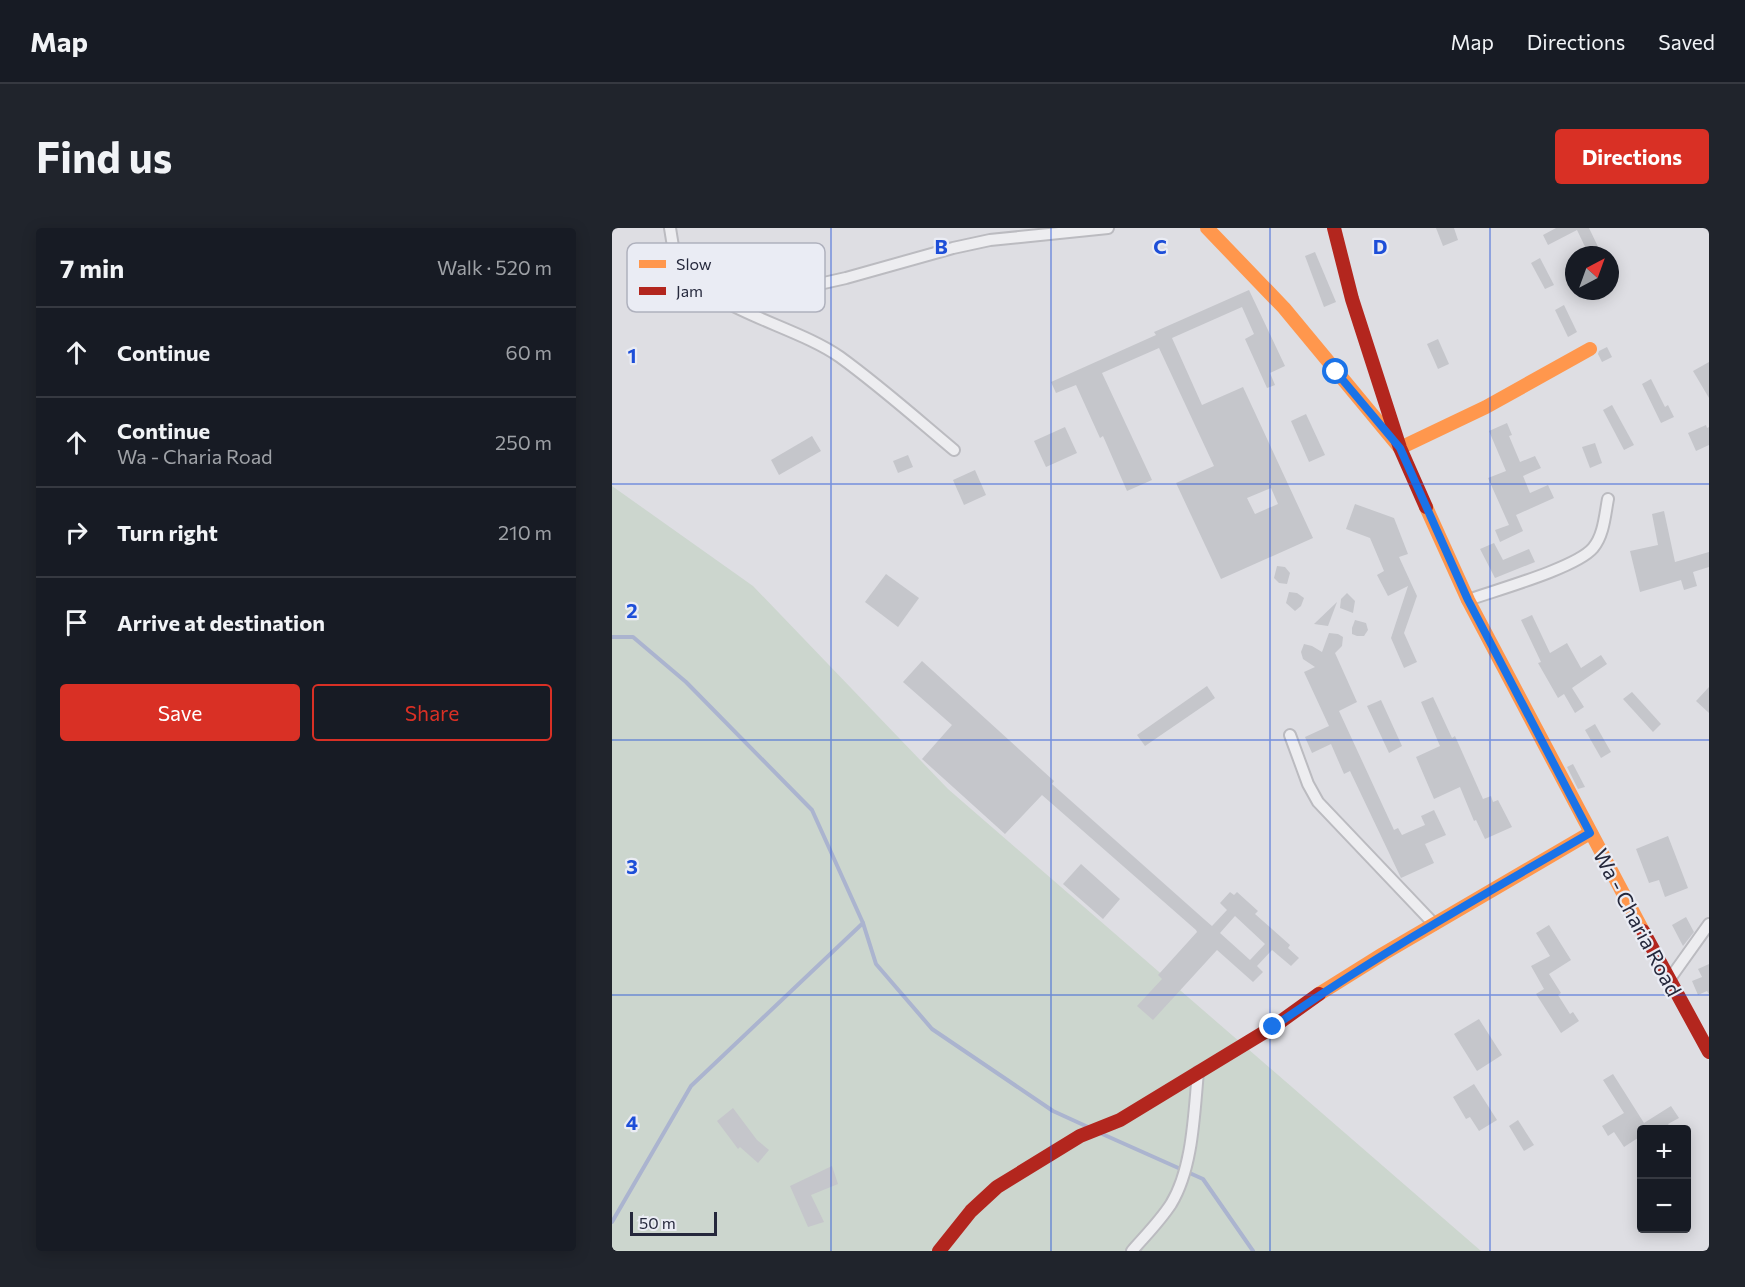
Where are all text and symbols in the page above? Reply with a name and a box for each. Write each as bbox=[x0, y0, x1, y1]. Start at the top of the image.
text: Map bbox=[30, 24, 88, 58]
text: Map bbox=[1451, 29, 1494, 54]
text: Directions bbox=[1527, 29, 1625, 54]
text: Saved bbox=[1658, 29, 1715, 54]
button: Directions bbox=[1555, 129, 1709, 184]
text: Find us bbox=[36, 130, 172, 182]
text: B bbox=[934, 234, 948, 258]
text: C bbox=[1153, 234, 1167, 258]
text: D bbox=[1373, 234, 1387, 258]
legend bbox=[627, 243, 825, 312]
north arrow bbox=[1565, 246, 1619, 300]
text: 7 min bbox=[60, 252, 124, 283]
text: Slow bbox=[676, 254, 712, 273]
text: Walk · 520 m bbox=[437, 255, 552, 279]
text: Jam bbox=[676, 281, 703, 300]
icon: ahead bbox=[60, 336, 93, 369]
text: Continue bbox=[117, 339, 210, 366]
text: 60 m bbox=[506, 340, 552, 364]
text: 1 bbox=[627, 343, 637, 367]
route start bbox=[1322, 358, 1348, 384]
text: Continue bbox=[117, 417, 210, 444]
icon: ahead bbox=[60, 426, 93, 459]
text: 250 m bbox=[495, 430, 552, 454]
text: Wa - Charia Road bbox=[117, 444, 273, 468]
icon: right bbox=[60, 516, 93, 549]
text: Turn right bbox=[117, 519, 218, 546]
text: 210 m bbox=[498, 520, 552, 544]
text: 2 bbox=[626, 598, 638, 622]
icon: arrive bbox=[60, 606, 93, 639]
text: Arrive at destination bbox=[117, 609, 325, 636]
button: Save bbox=[60, 684, 300, 741]
button: Share bbox=[312, 684, 552, 741]
street label: Wa - Charia Road bbox=[1589, 844, 1687, 1000]
text: 3 bbox=[626, 854, 638, 878]
route end bbox=[1259, 1013, 1285, 1039]
text: 4 bbox=[626, 1110, 638, 1134]
map controls bbox=[1637, 1125, 1691, 1233]
button: + bbox=[1637, 1125, 1691, 1179]
button: − bbox=[1637, 1179, 1691, 1233]
scale bar bbox=[630, 1209, 717, 1236]
text: 50 m bbox=[639, 1213, 676, 1232]

